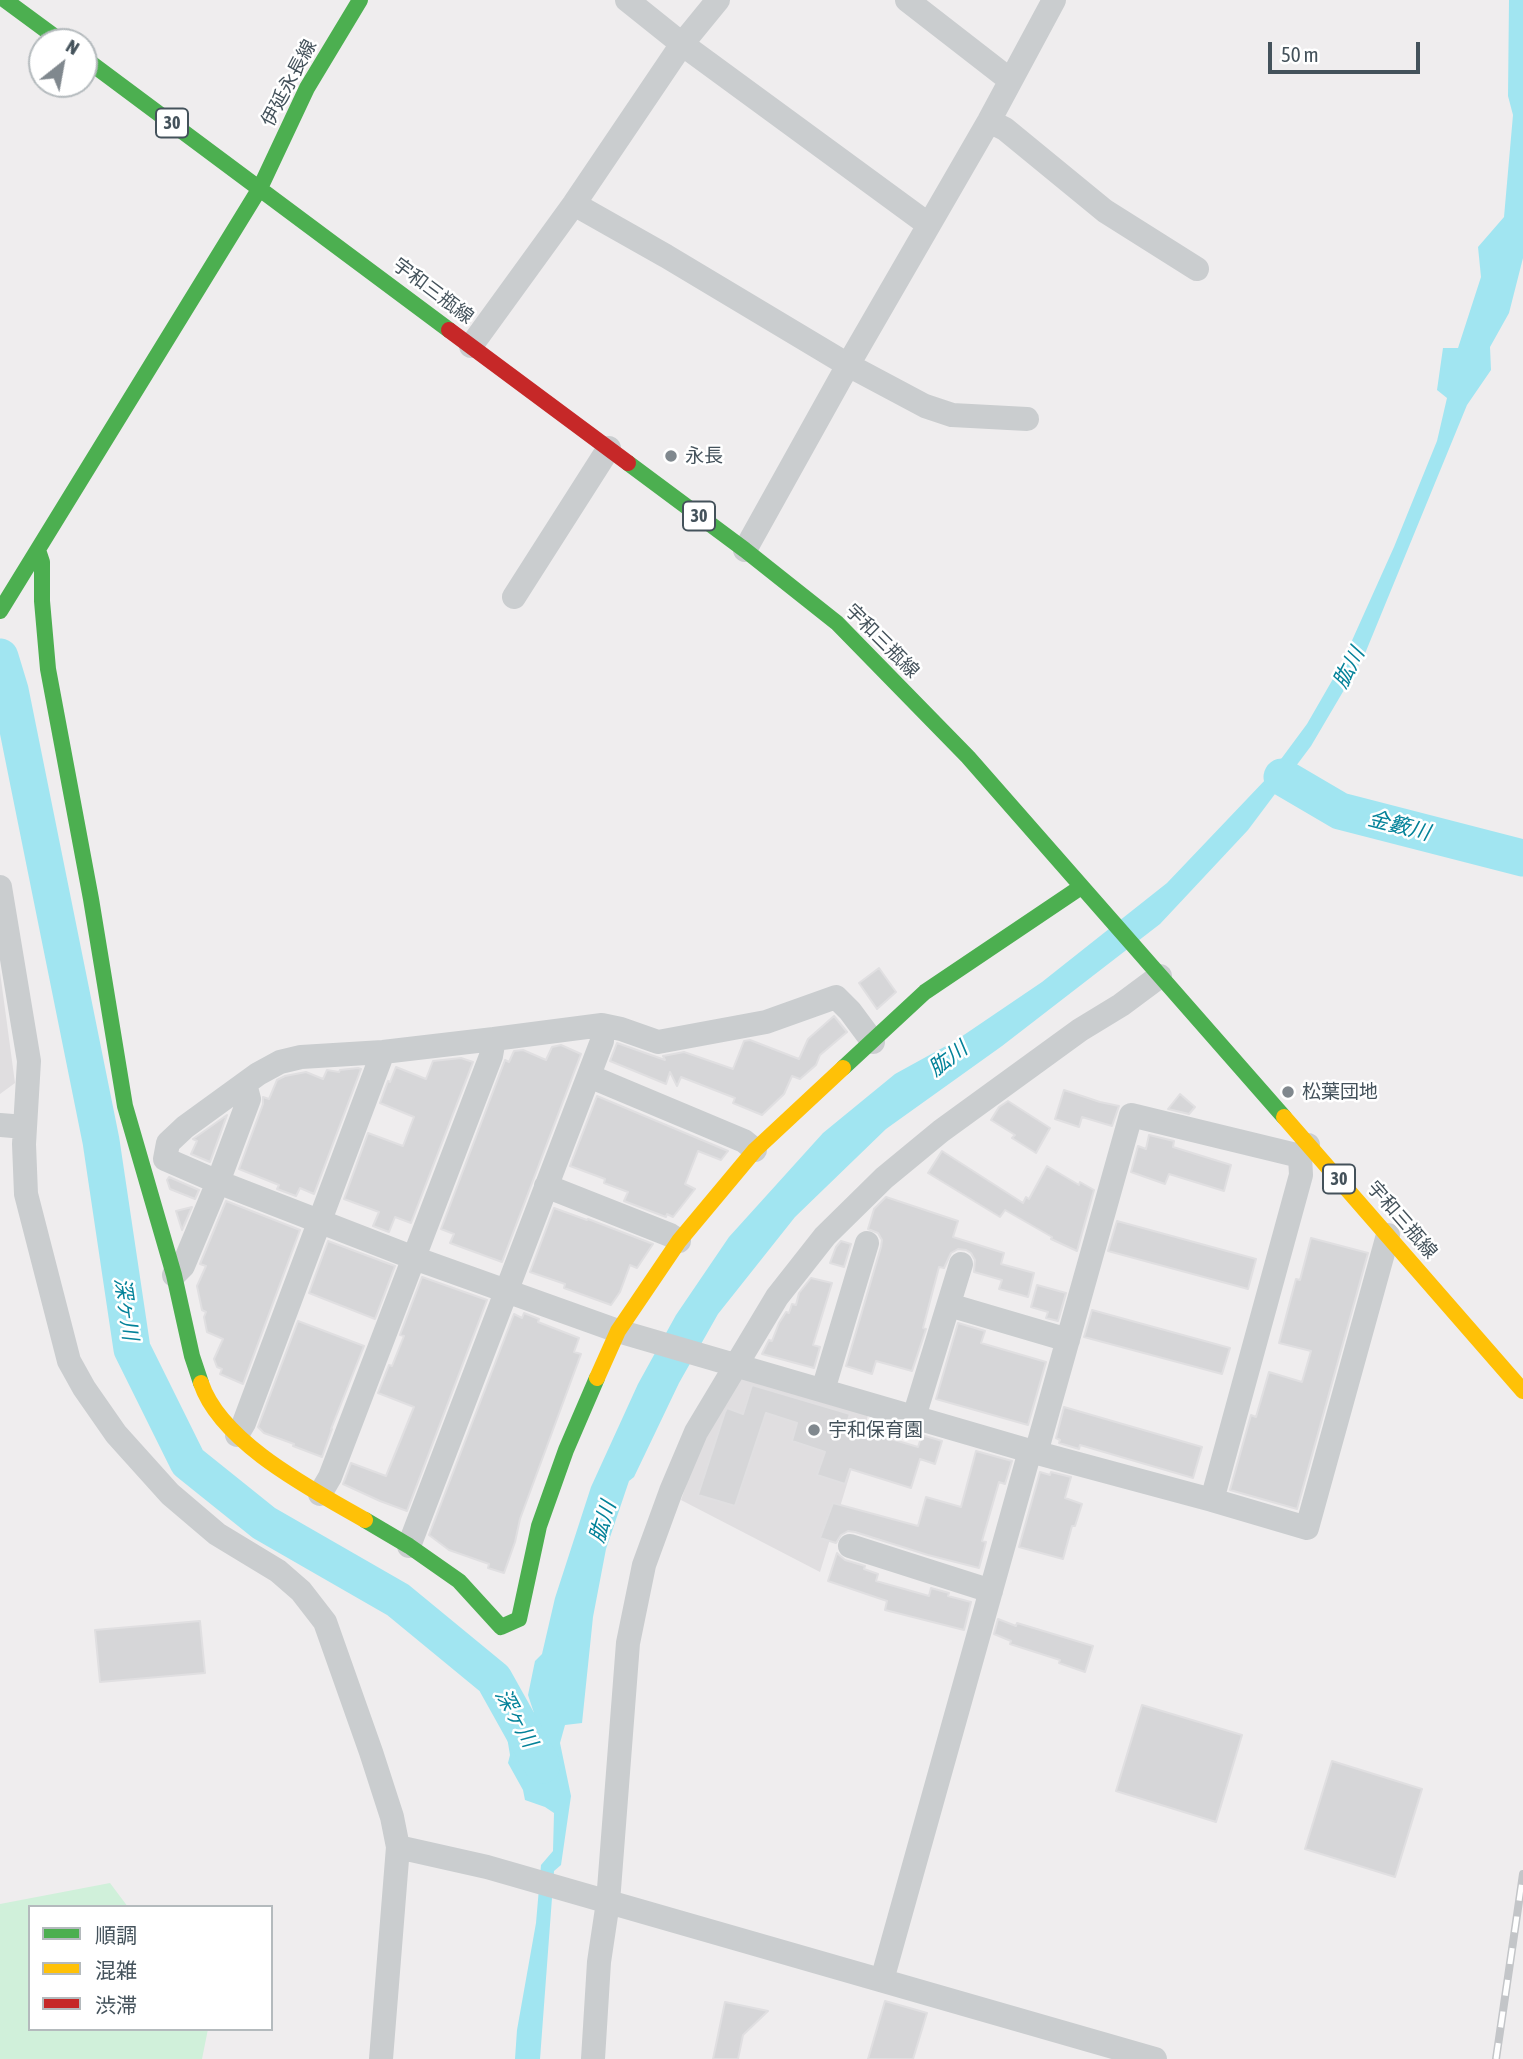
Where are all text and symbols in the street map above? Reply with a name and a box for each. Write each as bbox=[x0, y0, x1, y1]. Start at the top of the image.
north arrow bbox=[28, 28, 98, 98]
scale bar bbox=[1271, 28, 1423, 72]
text: N bbox=[62, 34, 83, 59]
street label: 伊延永長線 bbox=[257, 36, 321, 130]
text: 50 m bbox=[1281, 42, 1319, 66]
road number: 30 bbox=[156, 109, 188, 138]
street label: 宇和三瓶線 bbox=[388, 253, 478, 329]
place label: 永長 bbox=[685, 445, 723, 467]
marker: 永長 bbox=[663, 448, 679, 464]
road number: 30 bbox=[683, 502, 715, 530]
street label: 宇和三瓶線 bbox=[840, 599, 924, 683]
water label: 肱川 bbox=[1328, 644, 1370, 692]
water label: 金籔川 bbox=[1365, 806, 1433, 846]
water label: 肱川 bbox=[924, 1036, 972, 1082]
place label: 松葉団地 bbox=[1302, 1081, 1378, 1103]
marker: 松葉団地 bbox=[1280, 1084, 1296, 1100]
road number: 30 bbox=[1323, 1164, 1355, 1194]
street label: 宇和三瓶線 bbox=[1362, 1177, 1442, 1263]
water label: 深ヶ川 bbox=[109, 1276, 143, 1342]
place label: 宇和保育園 bbox=[828, 1419, 923, 1441]
marker: 宇和保育園 bbox=[806, 1422, 822, 1438]
water label: 肱川 bbox=[585, 1498, 621, 1546]
water label: 深ヶ川 bbox=[490, 1684, 542, 1752]
legend bbox=[28, 1905, 273, 2031]
text: 順調 bbox=[95, 1923, 137, 1947]
text: 混雑 bbox=[95, 1958, 137, 1982]
text: 渋滞 bbox=[95, 1993, 137, 2017]

